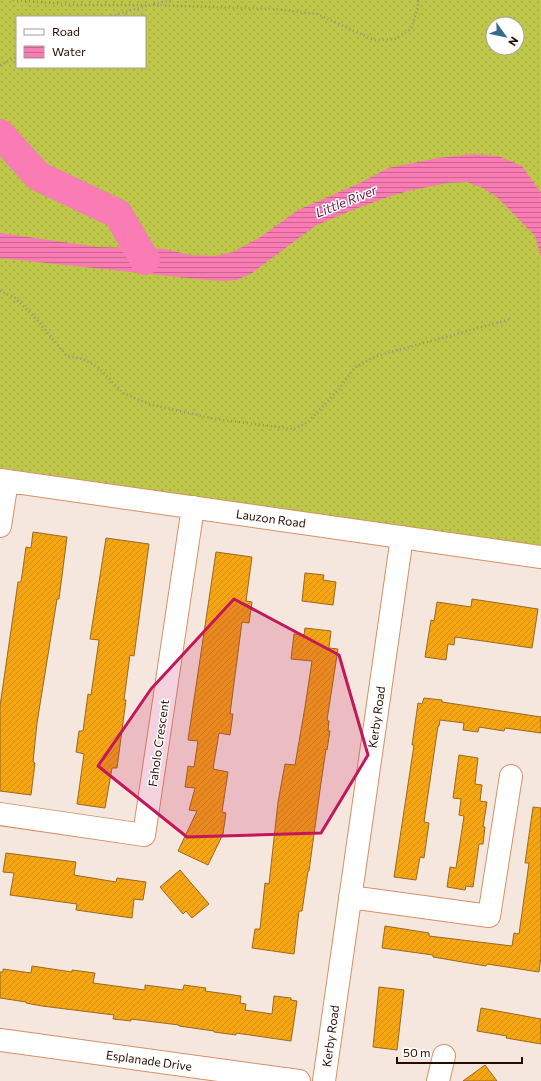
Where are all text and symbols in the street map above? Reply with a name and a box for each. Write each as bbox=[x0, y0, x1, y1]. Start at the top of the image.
legend bbox=[16, 16, 146, 68]
north arrow bbox=[485, 16, 525, 56]
text: Road bbox=[52, 24, 80, 38]
text: N bbox=[506, 35, 522, 49]
text: Water bbox=[52, 44, 86, 58]
water label: Little River bbox=[313, 181, 380, 221]
street label: Lauzon Road bbox=[235, 506, 307, 530]
street label: Kerby Road bbox=[365, 685, 387, 749]
street label: Faholo Crescent bbox=[145, 698, 171, 788]
street label: Kerby Road bbox=[319, 1004, 341, 1068]
scale bar bbox=[397, 1039, 522, 1065]
text: 50 m bbox=[403, 1045, 431, 1059]
street label: Esplanade Drive bbox=[105, 1047, 193, 1073]

